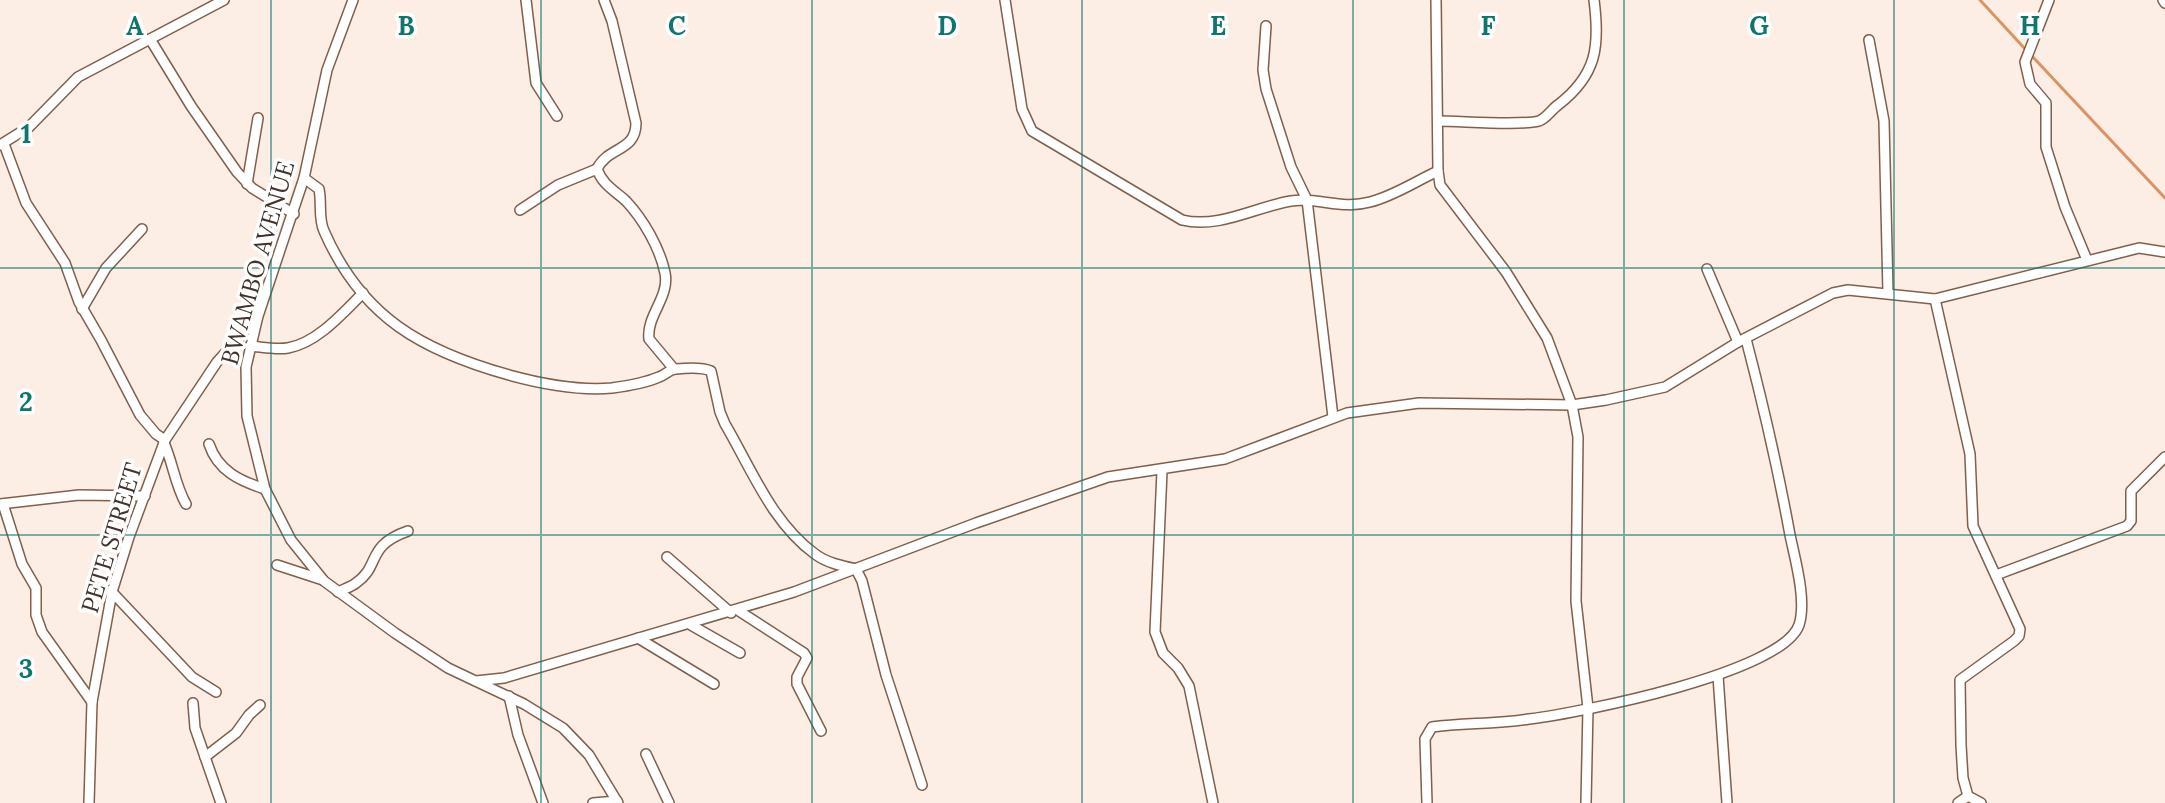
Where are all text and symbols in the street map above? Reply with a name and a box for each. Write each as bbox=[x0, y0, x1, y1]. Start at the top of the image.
text: A bbox=[126, 9, 144, 42]
text: B bbox=[397, 9, 415, 42]
text: C bbox=[668, 9, 686, 42]
text: D bbox=[937, 9, 957, 42]
text: E bbox=[1210, 9, 1226, 42]
text: F bbox=[1481, 9, 1496, 42]
text: G bbox=[1749, 9, 1769, 42]
text: H bbox=[2020, 9, 2040, 42]
text: 1 bbox=[21, 117, 31, 150]
street label: BWAMBO AVENUE bbox=[214, 157, 301, 368]
text: 2 bbox=[19, 385, 33, 418]
street label: PETE STREET bbox=[74, 459, 149, 617]
text: 3 bbox=[19, 652, 33, 685]

